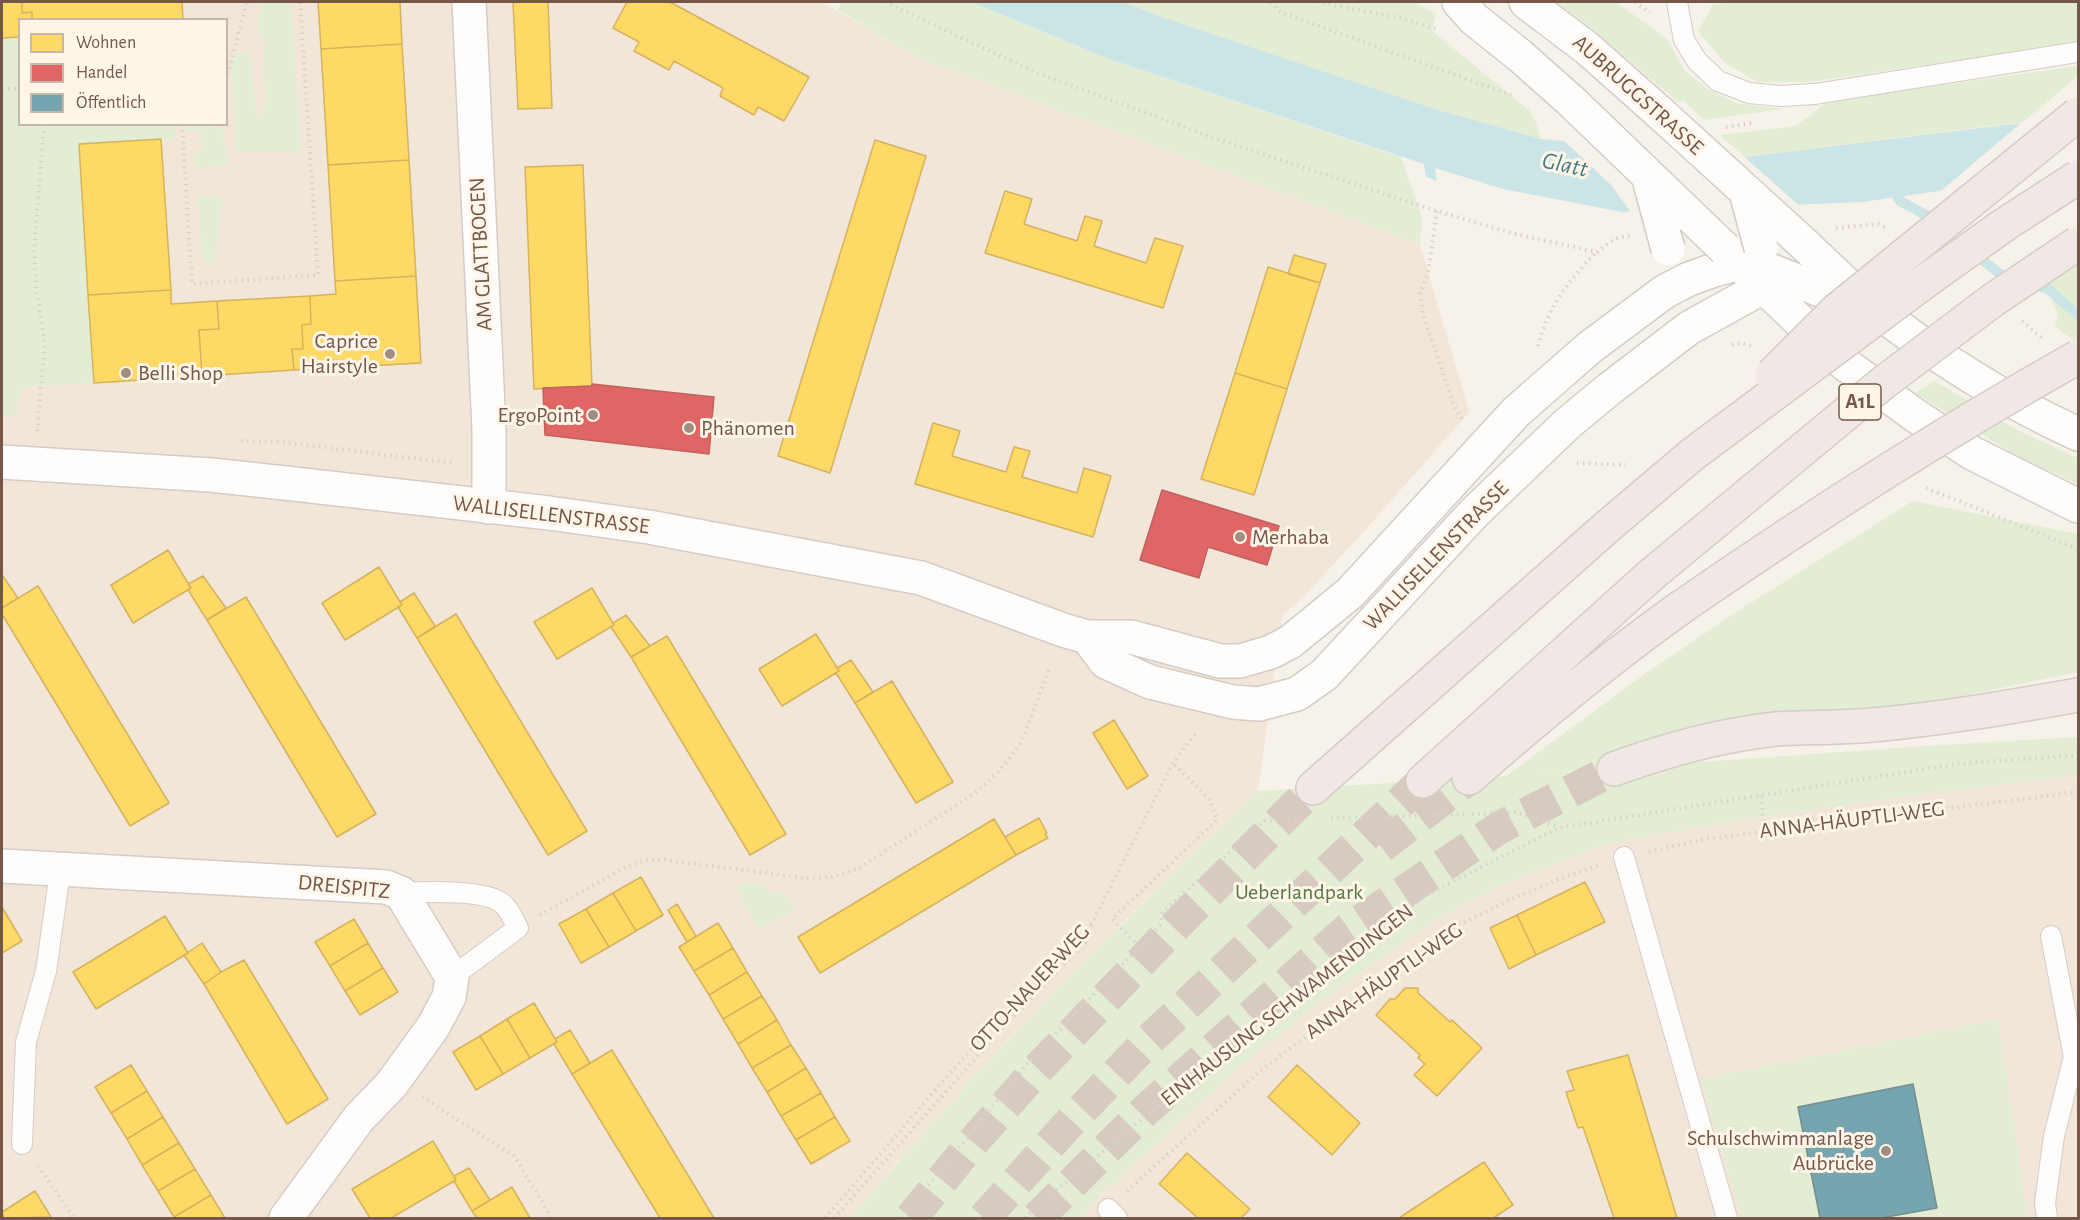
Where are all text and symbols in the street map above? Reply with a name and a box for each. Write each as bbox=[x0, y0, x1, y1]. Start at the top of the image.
legend bbox=[18, 18, 228, 126]
street label: AUBRUGGSTRASSE bbox=[1567, 29, 1709, 161]
text: Wohnen bbox=[76, 34, 136, 52]
text: Handel bbox=[76, 64, 127, 82]
text: Öffentlich bbox=[76, 94, 146, 112]
water label: Glatt bbox=[1540, 146, 1590, 184]
street label: AM GLATTBOGEN bbox=[464, 177, 498, 331]
place label: Caprice Hairstyle bbox=[301, 328, 378, 380]
marker: Caprice Hairstyle bbox=[383, 347, 397, 361]
place label: Belli Shop bbox=[138, 360, 223, 386]
marker: Belli Shop bbox=[119, 366, 133, 380]
road number: A1L bbox=[1839, 384, 1881, 420]
place label: ErgoPoint bbox=[497, 402, 581, 428]
marker: ErgoPoint bbox=[586, 408, 600, 422]
place label: Phänomen bbox=[701, 415, 795, 441]
marker: Phänomen bbox=[682, 421, 696, 435]
street label: WALLISELLENSTRASSE bbox=[1358, 476, 1514, 636]
street label: WALLISELLENSTRASSE bbox=[451, 490, 651, 540]
place label: Merhaba bbox=[1252, 524, 1329, 550]
marker: Merhaba bbox=[1233, 530, 1247, 544]
street label: ANNA-HÄUPTLI-WEG bbox=[1758, 796, 1946, 844]
street label: DREISPITZ bbox=[297, 869, 391, 905]
park label: Ueberlandpark bbox=[1235, 879, 1363, 905]
street label: EINHAUSUNG SCHWAMENDINGEN bbox=[1155, 898, 1419, 1112]
street label: ANNA-HÄUPTLI-WEG bbox=[1300, 917, 1468, 1045]
street label: OTTO-NAUER-WEG bbox=[964, 919, 1096, 1057]
place label: Schulschwimmanlage Aubrücke bbox=[1687, 1125, 1874, 1176]
marker: Schulschwimmanlage Aubrücke bbox=[1879, 1144, 1893, 1158]

